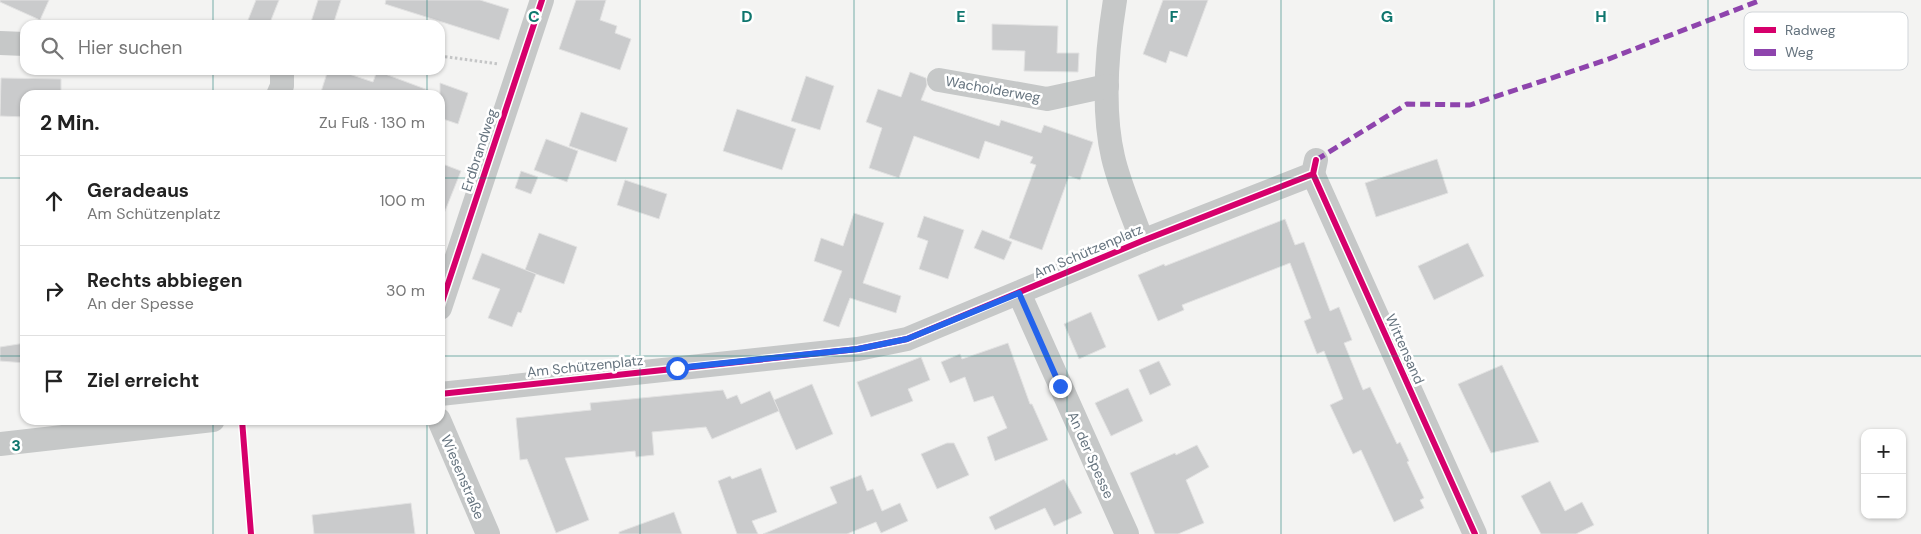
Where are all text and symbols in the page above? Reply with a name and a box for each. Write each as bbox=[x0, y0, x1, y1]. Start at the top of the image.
text: C bbox=[528, 6, 540, 27]
text: D bbox=[741, 6, 753, 27]
text: E bbox=[956, 6, 966, 27]
text: F bbox=[1170, 6, 1179, 27]
text: G bbox=[1381, 6, 1393, 27]
text: H bbox=[1595, 6, 1607, 27]
legend bbox=[1744, 12, 1908, 70]
search box bbox=[20, 20, 445, 75]
text: Radweg bbox=[1785, 21, 1836, 39]
icon: search bbox=[38, 34, 66, 62]
text: Hier suchen bbox=[78, 35, 182, 60]
text: Weg bbox=[1785, 43, 1814, 61]
street label: Wacholderweg bbox=[944, 72, 1042, 106]
street label: Erdbrandweg bbox=[457, 106, 501, 194]
text: 2 Min. bbox=[40, 109, 100, 137]
text: Zu Fuß · 130 m bbox=[319, 112, 425, 133]
text: Geradeaus bbox=[87, 178, 189, 203]
icon: ahead bbox=[40, 187, 68, 215]
text: 100 m bbox=[380, 190, 425, 211]
text: Am Schützenplatz bbox=[87, 203, 220, 224]
street label: Am Schützenplatz bbox=[1031, 220, 1145, 282]
text: Rechts abbiegen bbox=[87, 268, 242, 293]
icon: right bbox=[40, 277, 68, 305]
text: 30 m bbox=[386, 280, 425, 301]
text: An der Spesse bbox=[87, 293, 194, 314]
street label: Wittensand bbox=[1381, 311, 1429, 387]
street label: Am Schützenplatz bbox=[526, 351, 644, 381]
route start bbox=[666, 357, 689, 380]
icon: arrive bbox=[40, 367, 68, 395]
text: Ziel erreicht bbox=[87, 368, 199, 393]
route end bbox=[1049, 375, 1072, 398]
street label: An der Spesse bbox=[1064, 409, 1118, 501]
map controls bbox=[1861, 429, 1906, 519]
button: + bbox=[1861, 429, 1906, 474]
street label: Wiesenstraße bbox=[437, 432, 489, 522]
text: 3 bbox=[11, 435, 21, 456]
button: − bbox=[1861, 474, 1906, 519]

